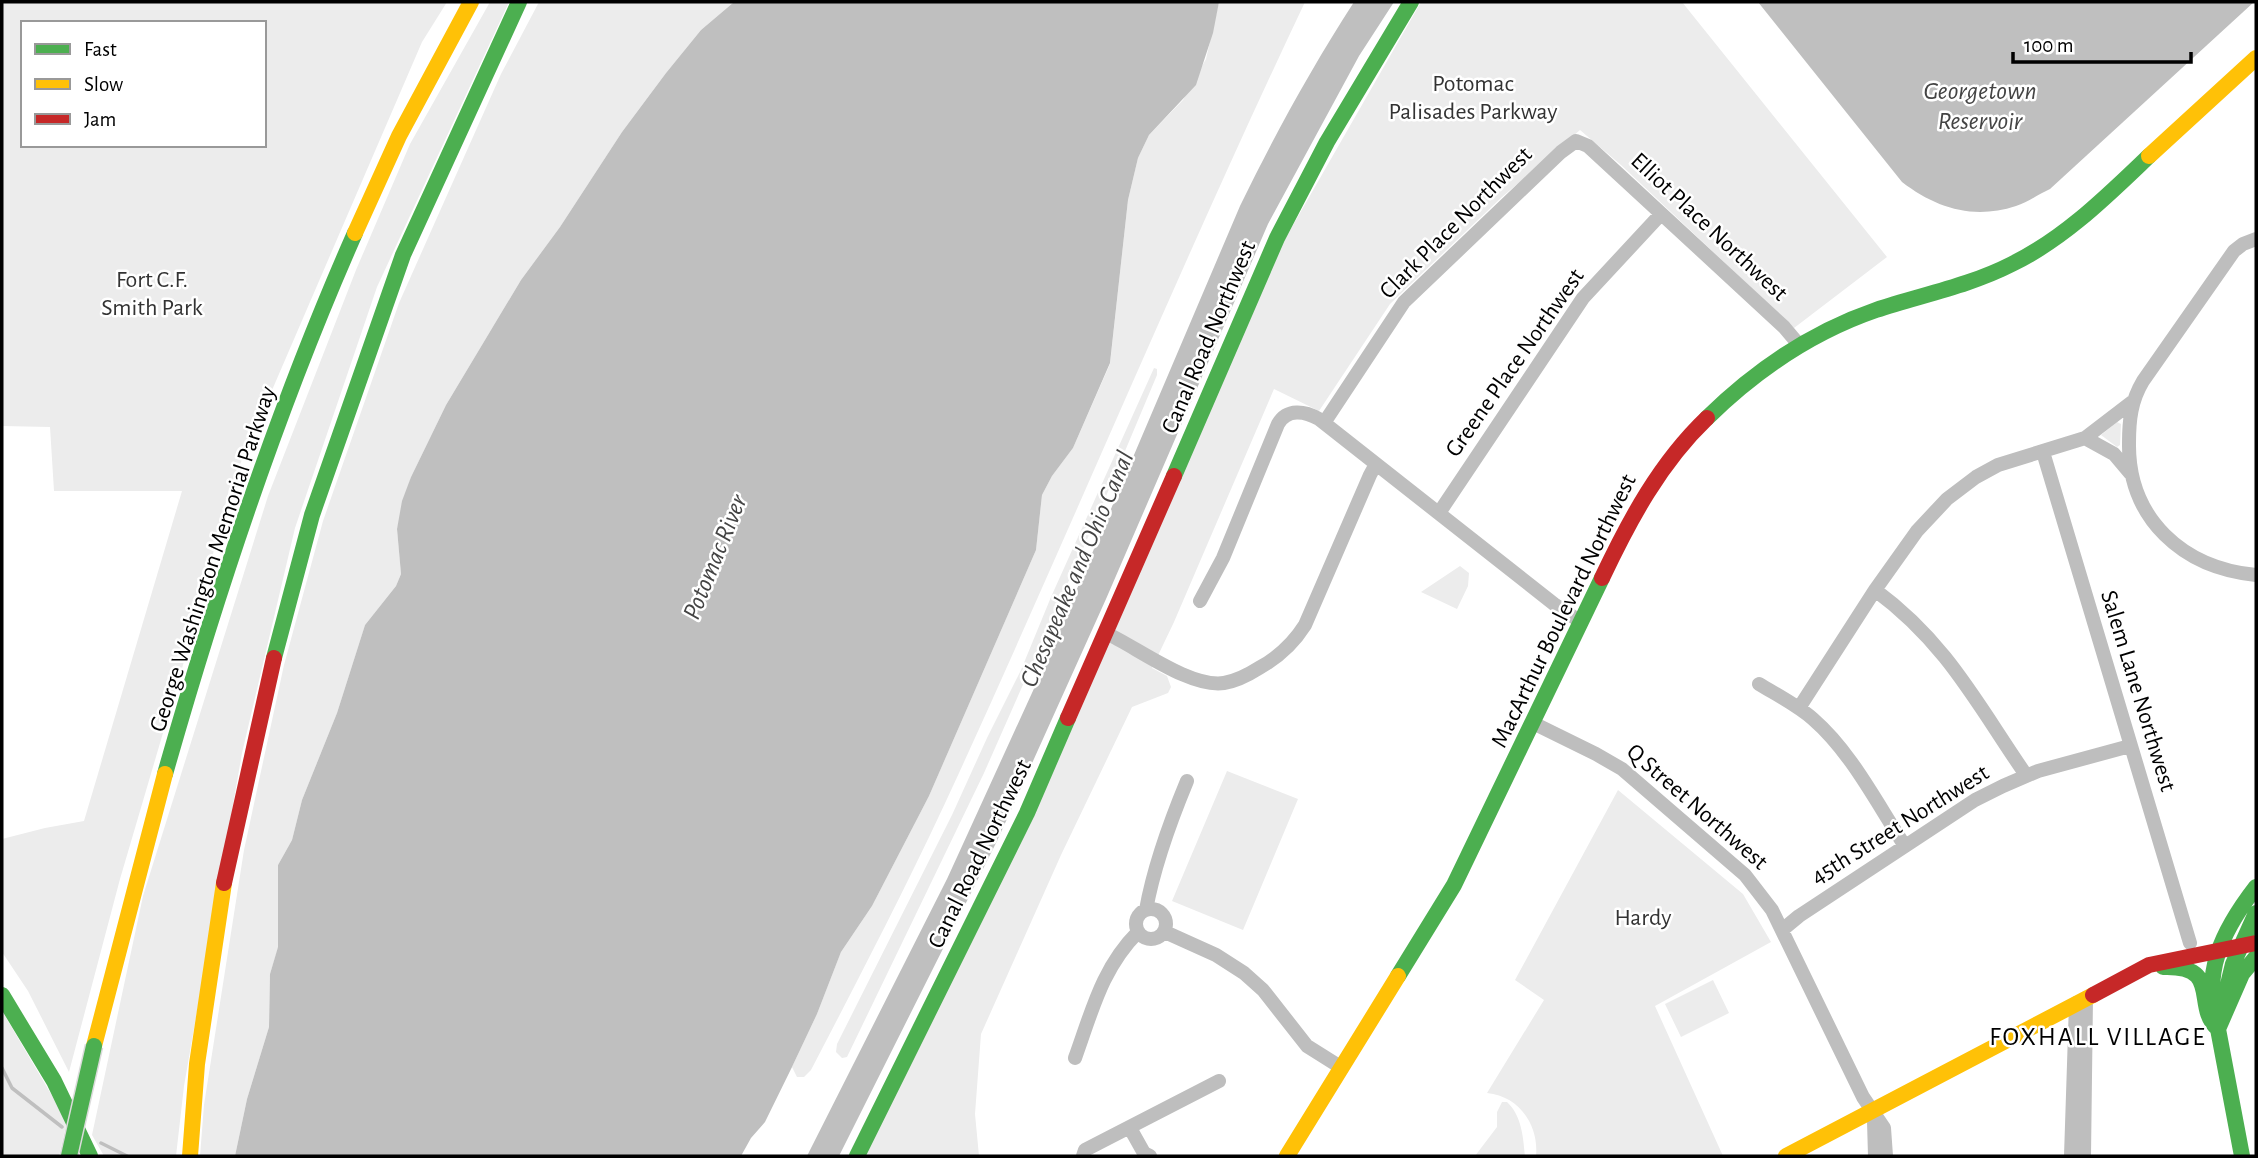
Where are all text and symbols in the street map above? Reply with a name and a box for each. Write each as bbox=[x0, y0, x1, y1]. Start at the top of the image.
legend bbox=[21, 21, 266, 147]
scale bar bbox=[2013, 21, 2192, 65]
text: 100 m bbox=[2024, 35, 2074, 56]
text: Fast bbox=[84, 39, 117, 60]
park label: Potomac Palisades Parkway bbox=[1388, 72, 1558, 124]
text: Slow bbox=[84, 74, 123, 95]
water label: Georgetown Reservoir bbox=[1923, 78, 2037, 134]
text: Jam bbox=[84, 109, 116, 130]
street label: Clark Place Northwest bbox=[1375, 142, 1537, 304]
street label: Elliot Place Northwest bbox=[1626, 148, 1792, 306]
street label: Canal Road Northwest bbox=[1158, 237, 1261, 437]
street label: Greene Place Northwest bbox=[1441, 264, 1589, 461]
park label: Fort C.F. Smith Park bbox=[101, 268, 203, 320]
street label: George Washington Memorial Parkway bbox=[146, 383, 280, 735]
water label: Chesapeake and Ohio Canal bbox=[1015, 447, 1139, 691]
street label: MacArthur Boulevard Northwest bbox=[1487, 470, 1641, 752]
water label: Potomac River bbox=[678, 489, 752, 623]
street label: Salem Lane Northwest bbox=[2096, 588, 2180, 795]
street label: Q Street Northwest bbox=[1622, 740, 1772, 875]
street label: Canal Road Northwest bbox=[924, 756, 1036, 952]
street label: 45th Street Northwest bbox=[1807, 760, 1993, 889]
park label: Hardy bbox=[1614, 906, 1672, 930]
district label: FOXHALL VILLAGE bbox=[1989, 1024, 2207, 1050]

